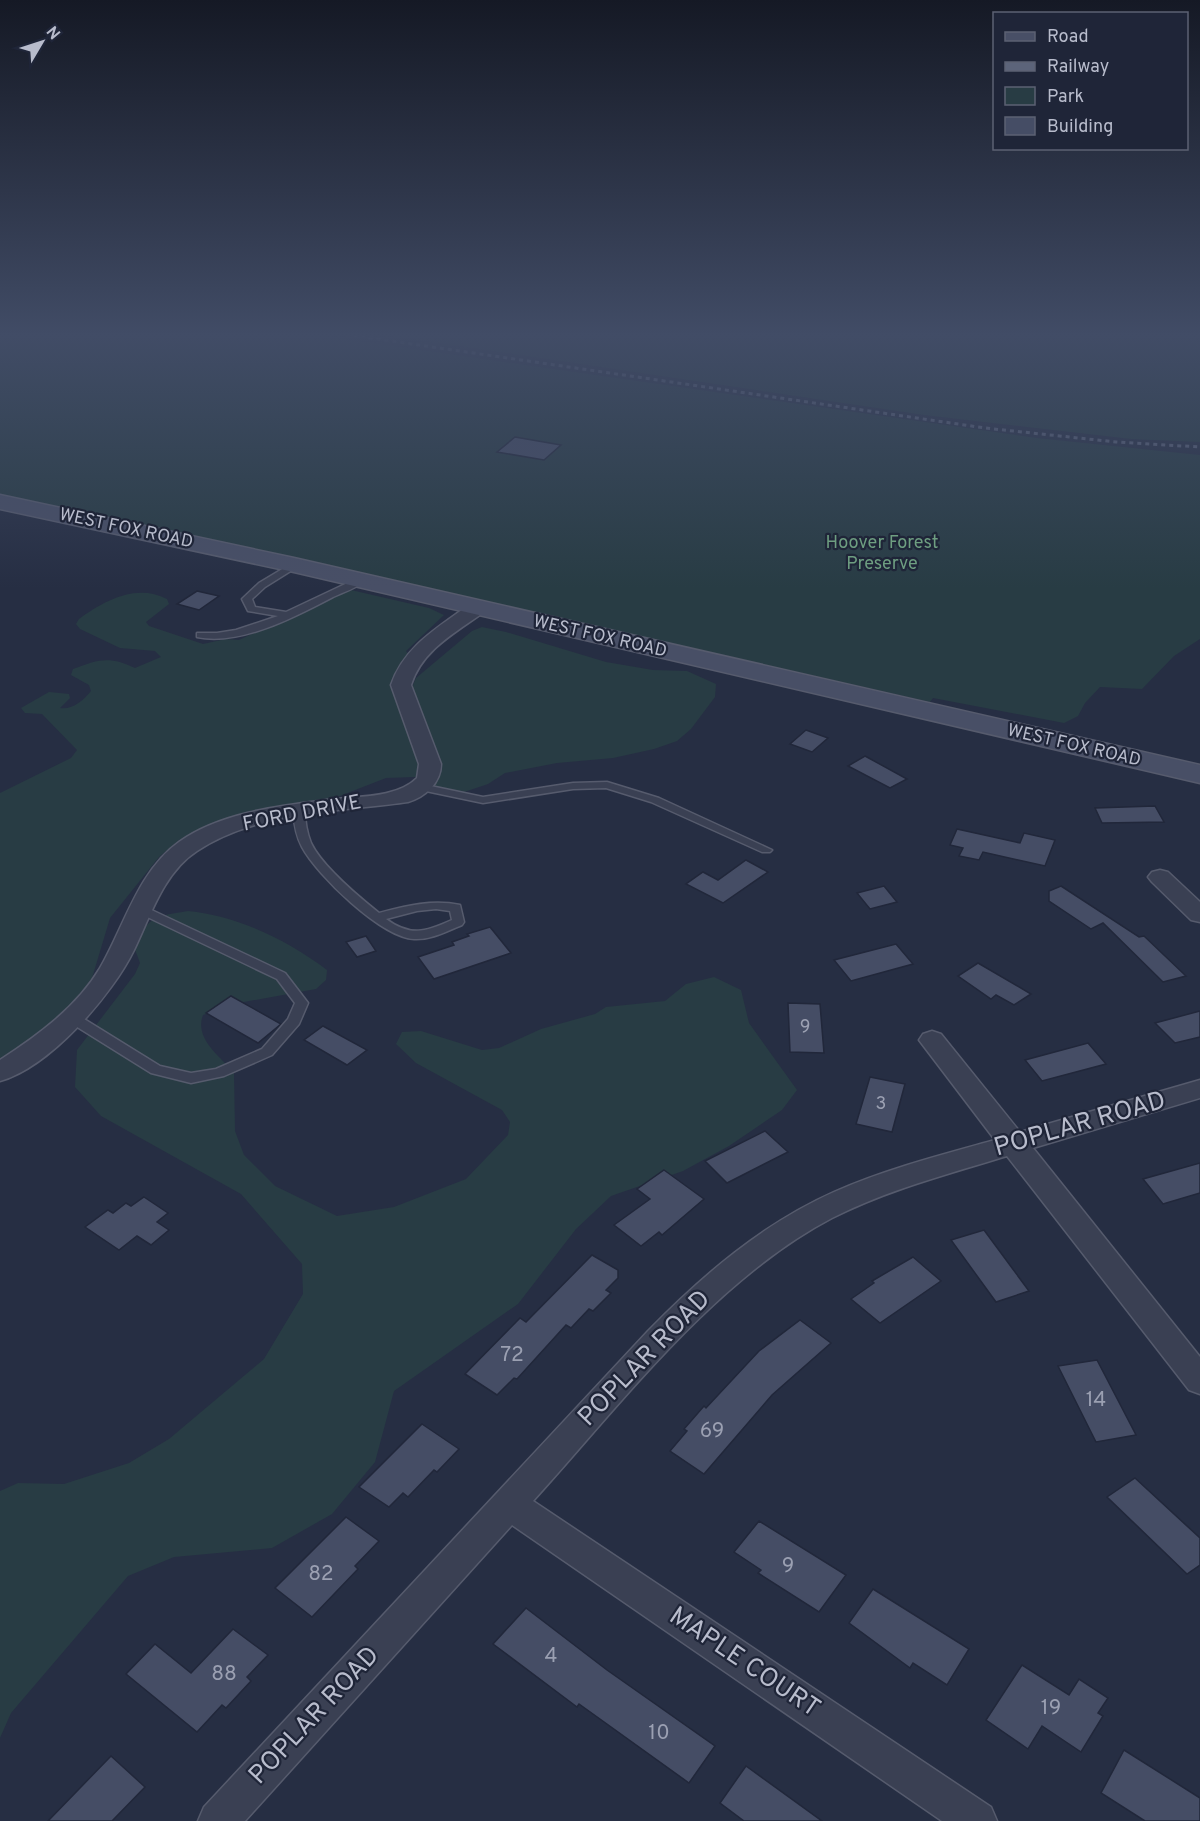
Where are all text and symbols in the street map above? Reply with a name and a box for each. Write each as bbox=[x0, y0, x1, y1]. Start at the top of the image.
north arrow bbox=[12, 12, 72, 72]
legend bbox=[993, 12, 1188, 150]
text: N bbox=[41, 23, 63, 45]
text: Road bbox=[1047, 26, 1089, 49]
text: Railway bbox=[1047, 56, 1109, 79]
text: Park bbox=[1047, 86, 1084, 109]
text: Building bbox=[1047, 116, 1113, 139]
street label: WEST FOX ROAD bbox=[57, 504, 195, 554]
park label: Hoover Forest Preserve bbox=[826, 532, 938, 576]
street label: WEST FOX ROAD bbox=[531, 610, 669, 664]
street label: WEST FOX ROAD bbox=[1005, 719, 1143, 773]
street label: FORD DRIVE bbox=[240, 789, 364, 839]
house number: 9 bbox=[800, 1016, 810, 1039]
street label: POPLAR ROAD bbox=[990, 1085, 1170, 1165]
house number: 3 bbox=[876, 1093, 886, 1116]
street label: POPLAR ROAD bbox=[572, 1284, 718, 1434]
house number: 72 bbox=[500, 1342, 524, 1369]
house number: 14 bbox=[1086, 1387, 1106, 1414]
house number: 69 bbox=[700, 1418, 724, 1445]
house number: 9 bbox=[782, 1553, 794, 1580]
house number: 82 bbox=[308, 1561, 334, 1588]
street label: MAPLE COURT bbox=[662, 1600, 826, 1726]
street label: POPLAR ROAD bbox=[243, 1640, 387, 1792]
house number: 4 bbox=[544, 1643, 558, 1670]
house number: 88 bbox=[211, 1661, 237, 1688]
house number: 19 bbox=[1041, 1695, 1061, 1722]
house number: 10 bbox=[648, 1720, 670, 1747]

